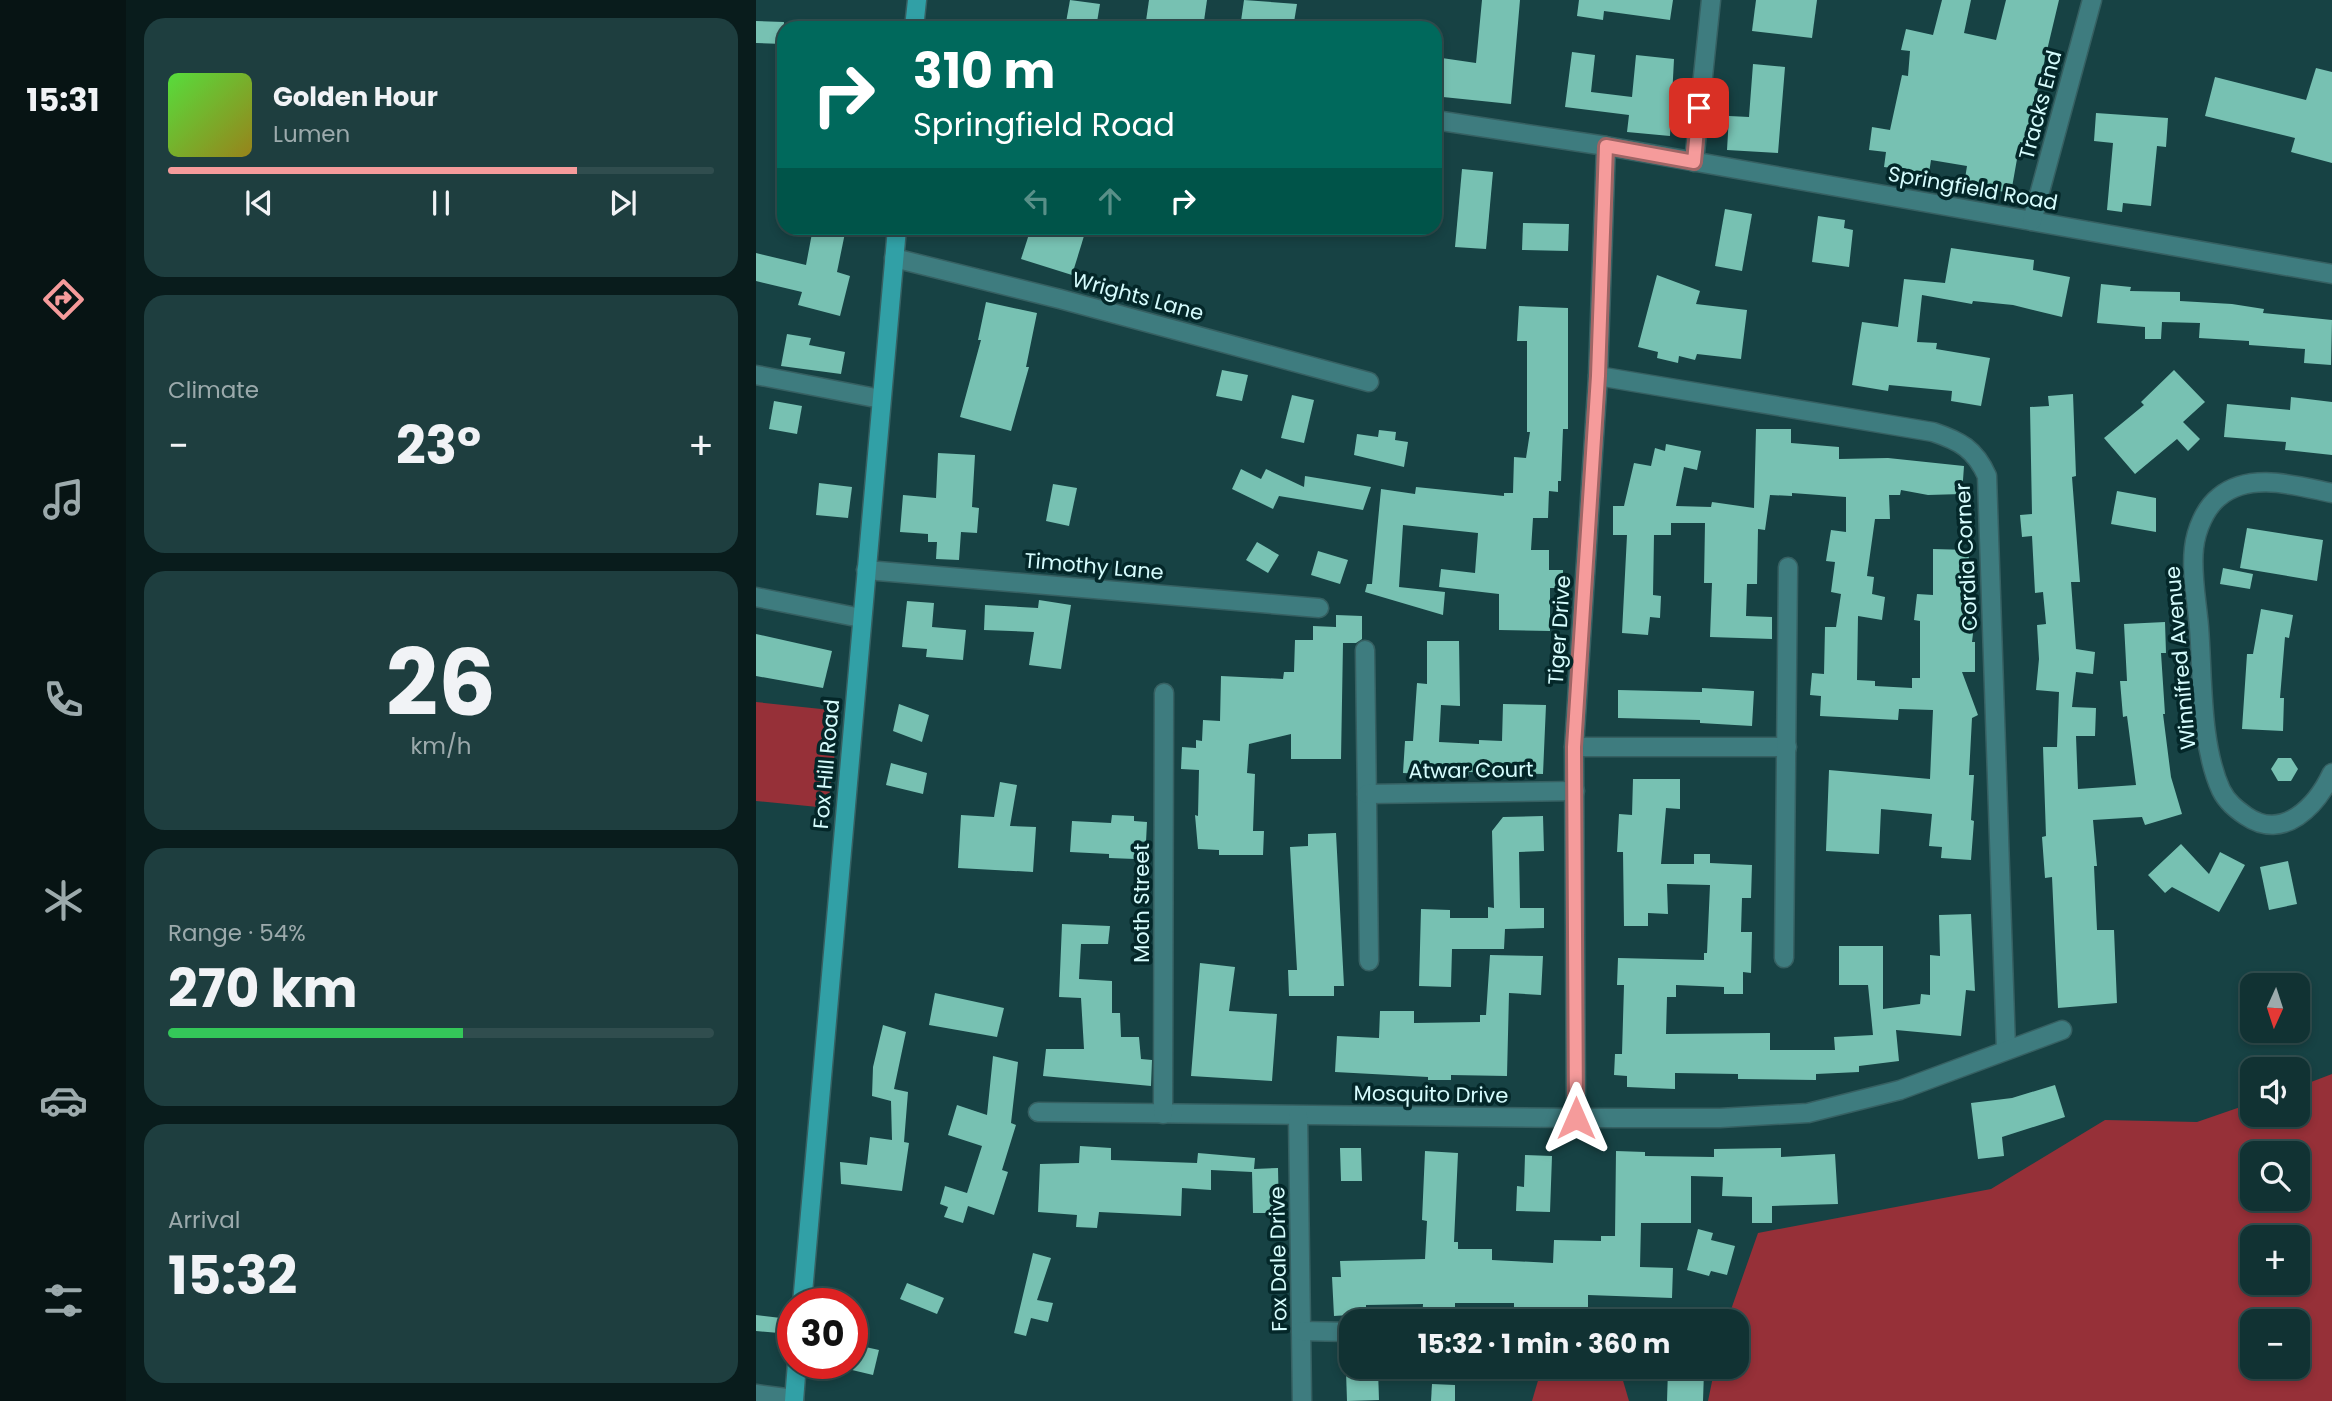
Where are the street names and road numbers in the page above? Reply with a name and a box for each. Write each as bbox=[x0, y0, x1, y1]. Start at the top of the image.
street label: Tracks End bbox=[2012, 47, 2068, 163]
street label: Springfield Road bbox=[1886, 159, 2060, 217]
street label: Wrights Lane bbox=[1069, 265, 1207, 327]
street label: Cordia Corner bbox=[1948, 482, 1984, 632]
street label: Timothy Lane bbox=[1023, 545, 1165, 587]
street label: Winnifred Avenue bbox=[2158, 565, 2202, 751]
street label: Tiger Drive bbox=[1541, 574, 1577, 686]
street label: Fox Hill Road bbox=[806, 698, 846, 830]
street label: Atwar Court bbox=[1408, 754, 1534, 786]
street label: Moth Street bbox=[1127, 843, 1156, 963]
street label: Mosquito Drive bbox=[1353, 1078, 1509, 1110]
street label: Fox Dale Drive bbox=[1262, 1186, 1294, 1332]

